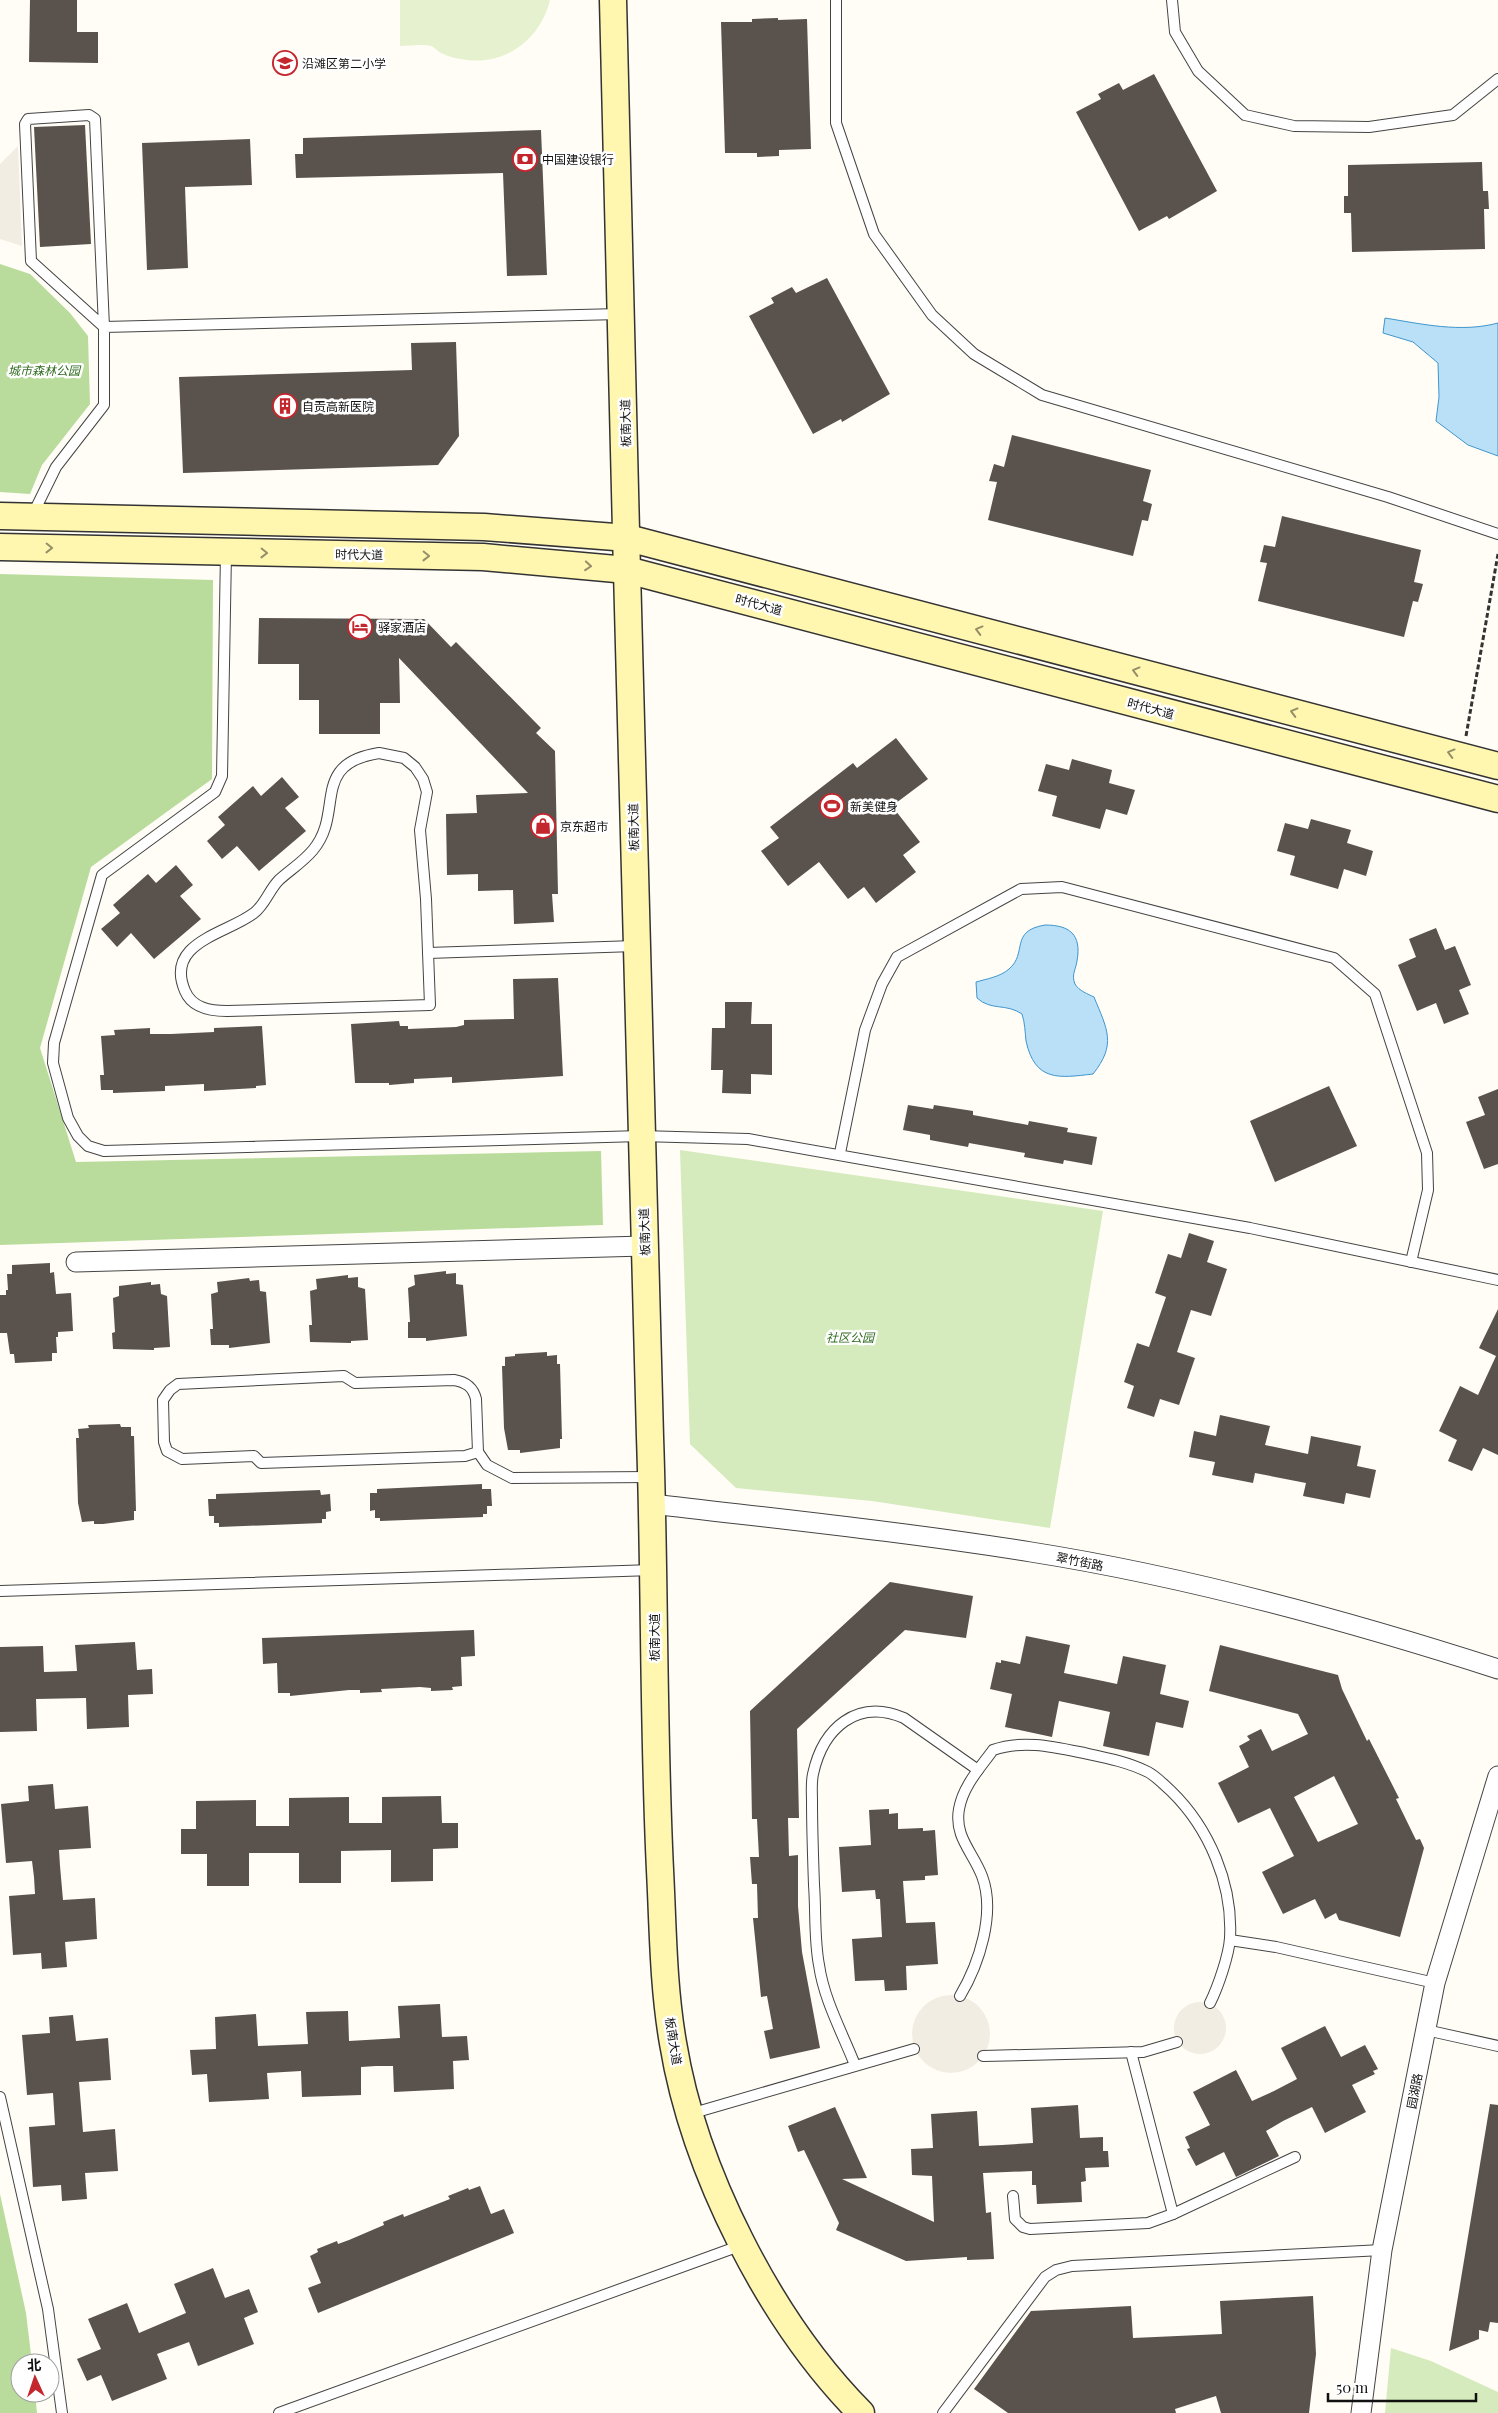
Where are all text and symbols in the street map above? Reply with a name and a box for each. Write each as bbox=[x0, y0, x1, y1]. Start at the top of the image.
school or university icon: 沿滩区第二小学 bbox=[272, 50, 298, 76]
place label: 沿滩区第二小学 bbox=[302, 55, 386, 71]
bank icon: 中国建设银行 bbox=[512, 146, 538, 172]
place label: 中国建设银行 bbox=[542, 151, 614, 167]
park label: 城市森林公园 bbox=[8, 362, 82, 378]
building icon: 自贡高新医院 bbox=[272, 393, 298, 419]
place label: 自贡高新医院 bbox=[302, 398, 374, 414]
street label: 板南大道 bbox=[617, 399, 633, 447]
one-way arrow bbox=[45, 543, 53, 553]
street label: 时代大道 bbox=[335, 546, 383, 562]
one-way arrow bbox=[260, 548, 268, 558]
one-way arrow bbox=[422, 550, 430, 561]
one-way arrow bbox=[585, 560, 593, 571]
street label: 时代大道 bbox=[734, 590, 784, 618]
hotel icon: 驿家酒店 bbox=[347, 614, 373, 640]
place label: 驿家酒店 bbox=[378, 619, 426, 635]
one-way arrow bbox=[975, 625, 984, 636]
one-way arrow bbox=[1132, 666, 1141, 677]
street label: 时代大道 bbox=[1126, 694, 1176, 722]
one-way arrow bbox=[1290, 708, 1298, 718]
one-way arrow bbox=[1447, 749, 1455, 759]
sports icon: 新美健身 bbox=[819, 793, 845, 819]
place label: 新美健身 bbox=[850, 798, 898, 814]
street label: 板南大道 bbox=[625, 803, 641, 851]
shop icon: 京东超市 bbox=[530, 813, 556, 839]
place label: 京东超市 bbox=[560, 818, 608, 834]
street label: 板南大道 bbox=[635, 1208, 653, 1256]
park label: 社区公园 bbox=[826, 1329, 876, 1345]
street label: 翠竹街路 bbox=[1055, 1549, 1105, 1573]
street label: 板南大道 bbox=[646, 1613, 662, 1661]
street label: 板南大道 bbox=[662, 2016, 686, 2066]
street label: 园湖路 bbox=[1403, 2072, 1425, 2110]
north arrow bbox=[10, 2353, 60, 2403]
text: 北 bbox=[27, 2355, 42, 2374]
scale bar bbox=[1328, 2370, 1476, 2402]
text: 50 m bbox=[1336, 2377, 1369, 2397]

